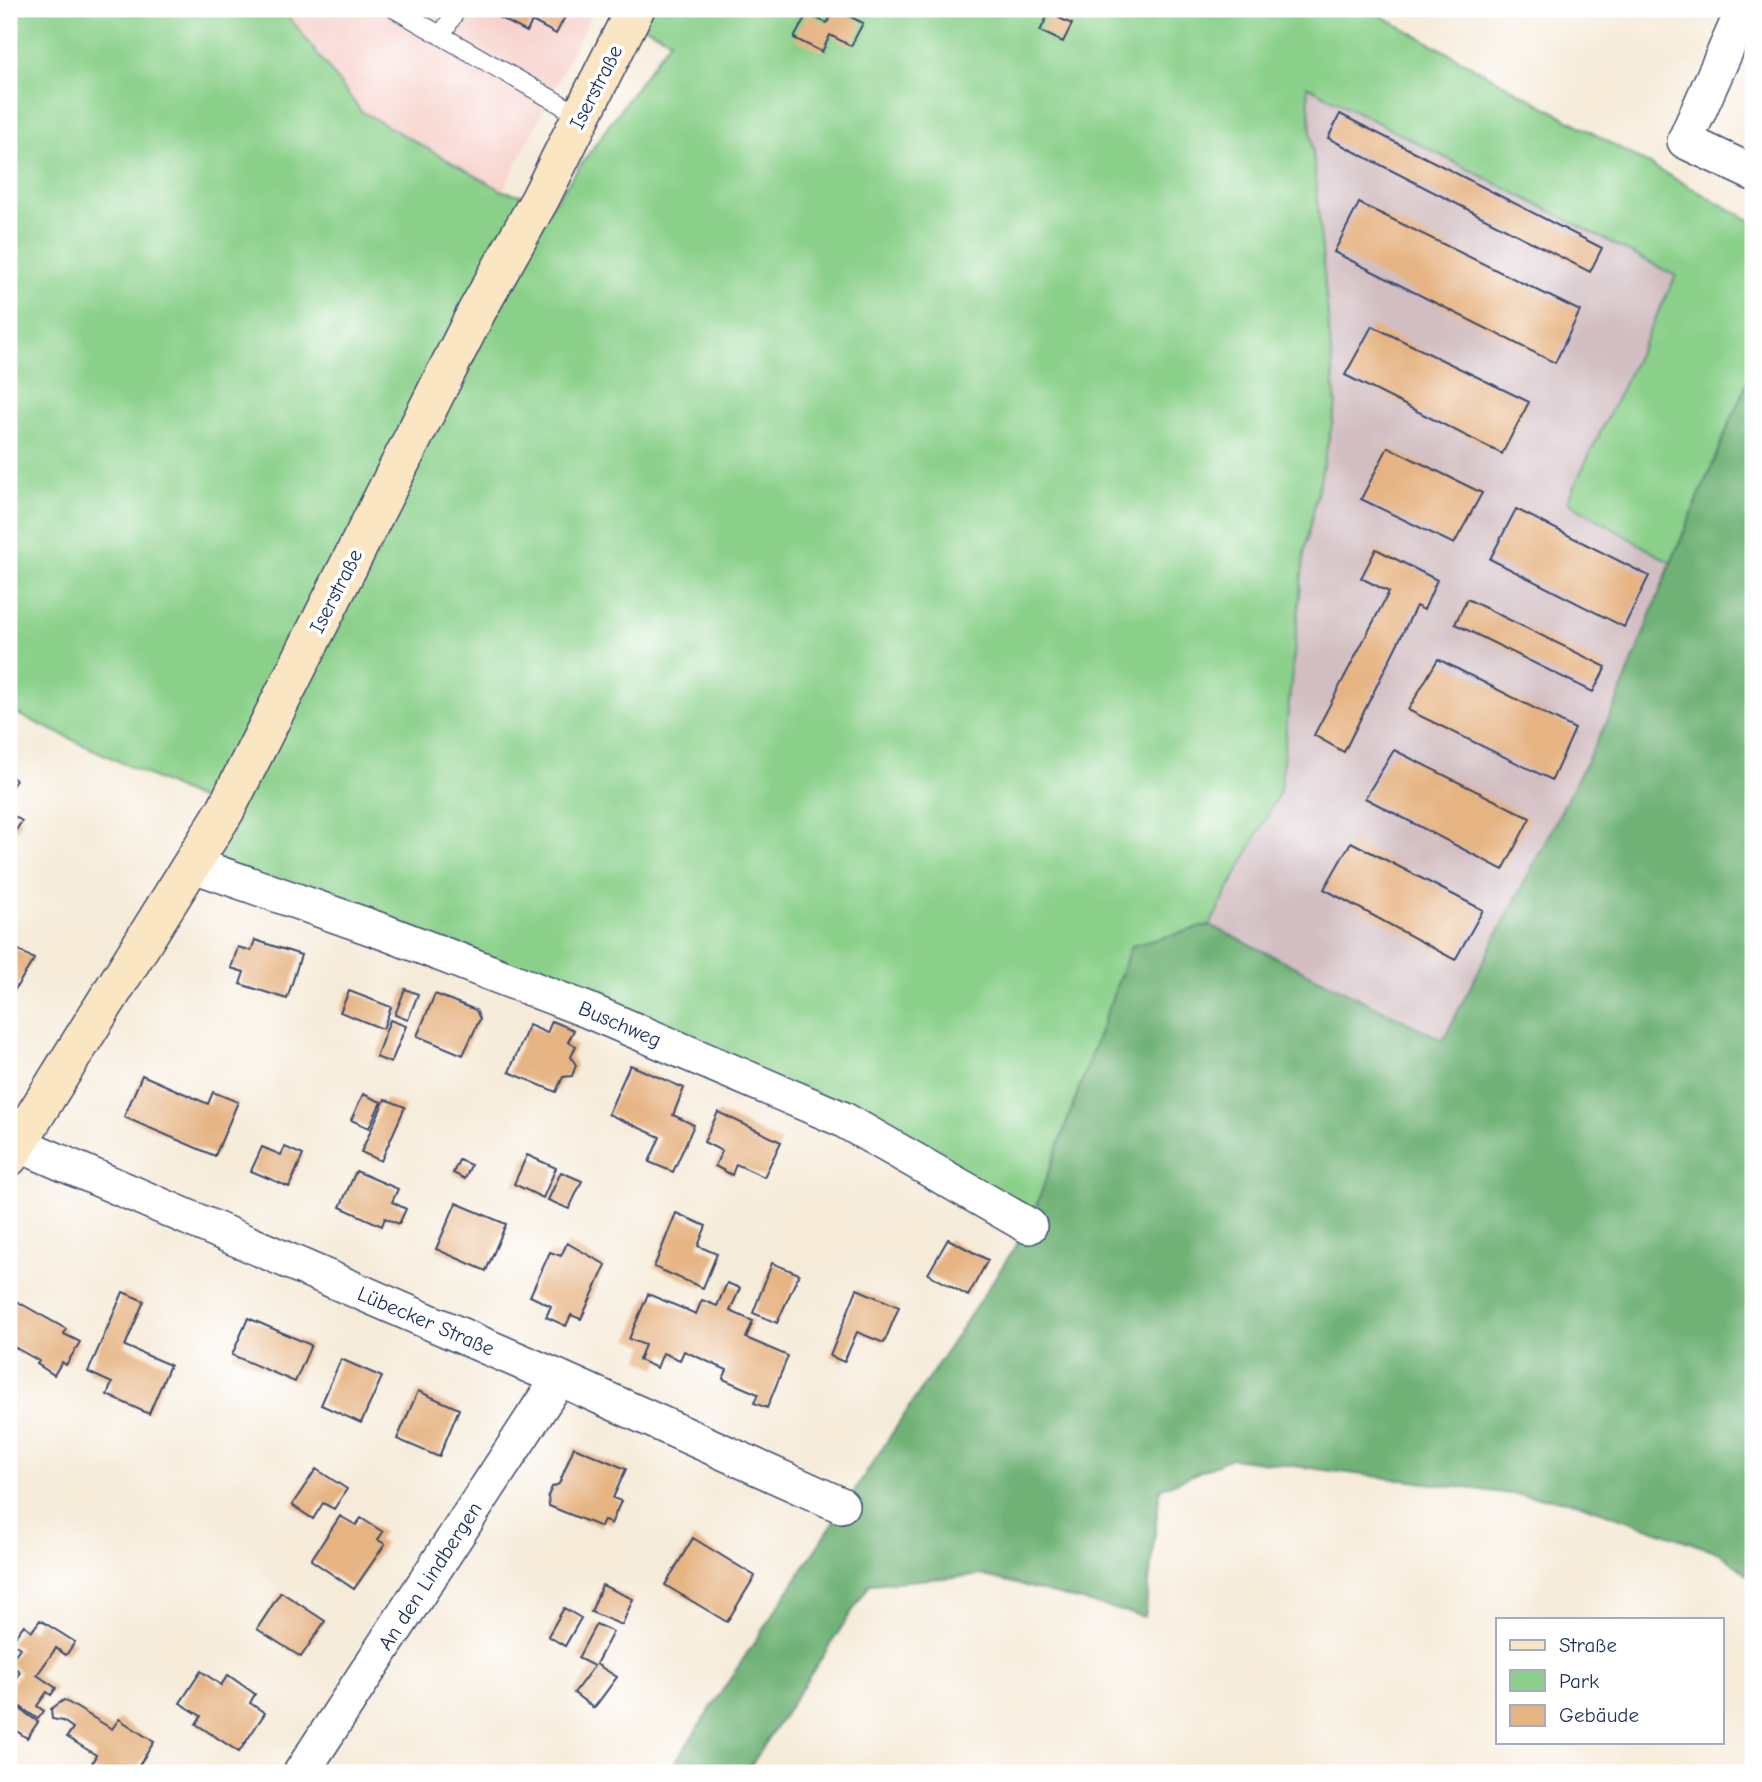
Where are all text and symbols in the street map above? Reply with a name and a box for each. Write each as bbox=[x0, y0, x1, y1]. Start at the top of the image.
street label: Iserstraße bbox=[565, 41, 627, 133]
street label: Iserstraße bbox=[305, 545, 367, 637]
street label: Buschweg bbox=[575, 996, 665, 1052]
street label: Lübecker Straße bbox=[354, 1281, 498, 1361]
street label: An den Lindbergen bbox=[373, 1497, 487, 1655]
legend bbox=[1496, 1618, 1724, 1744]
text: Straße bbox=[1559, 1633, 1617, 1657]
text: Park bbox=[1559, 1669, 1599, 1693]
text: Gebäude bbox=[1559, 1703, 1639, 1727]

